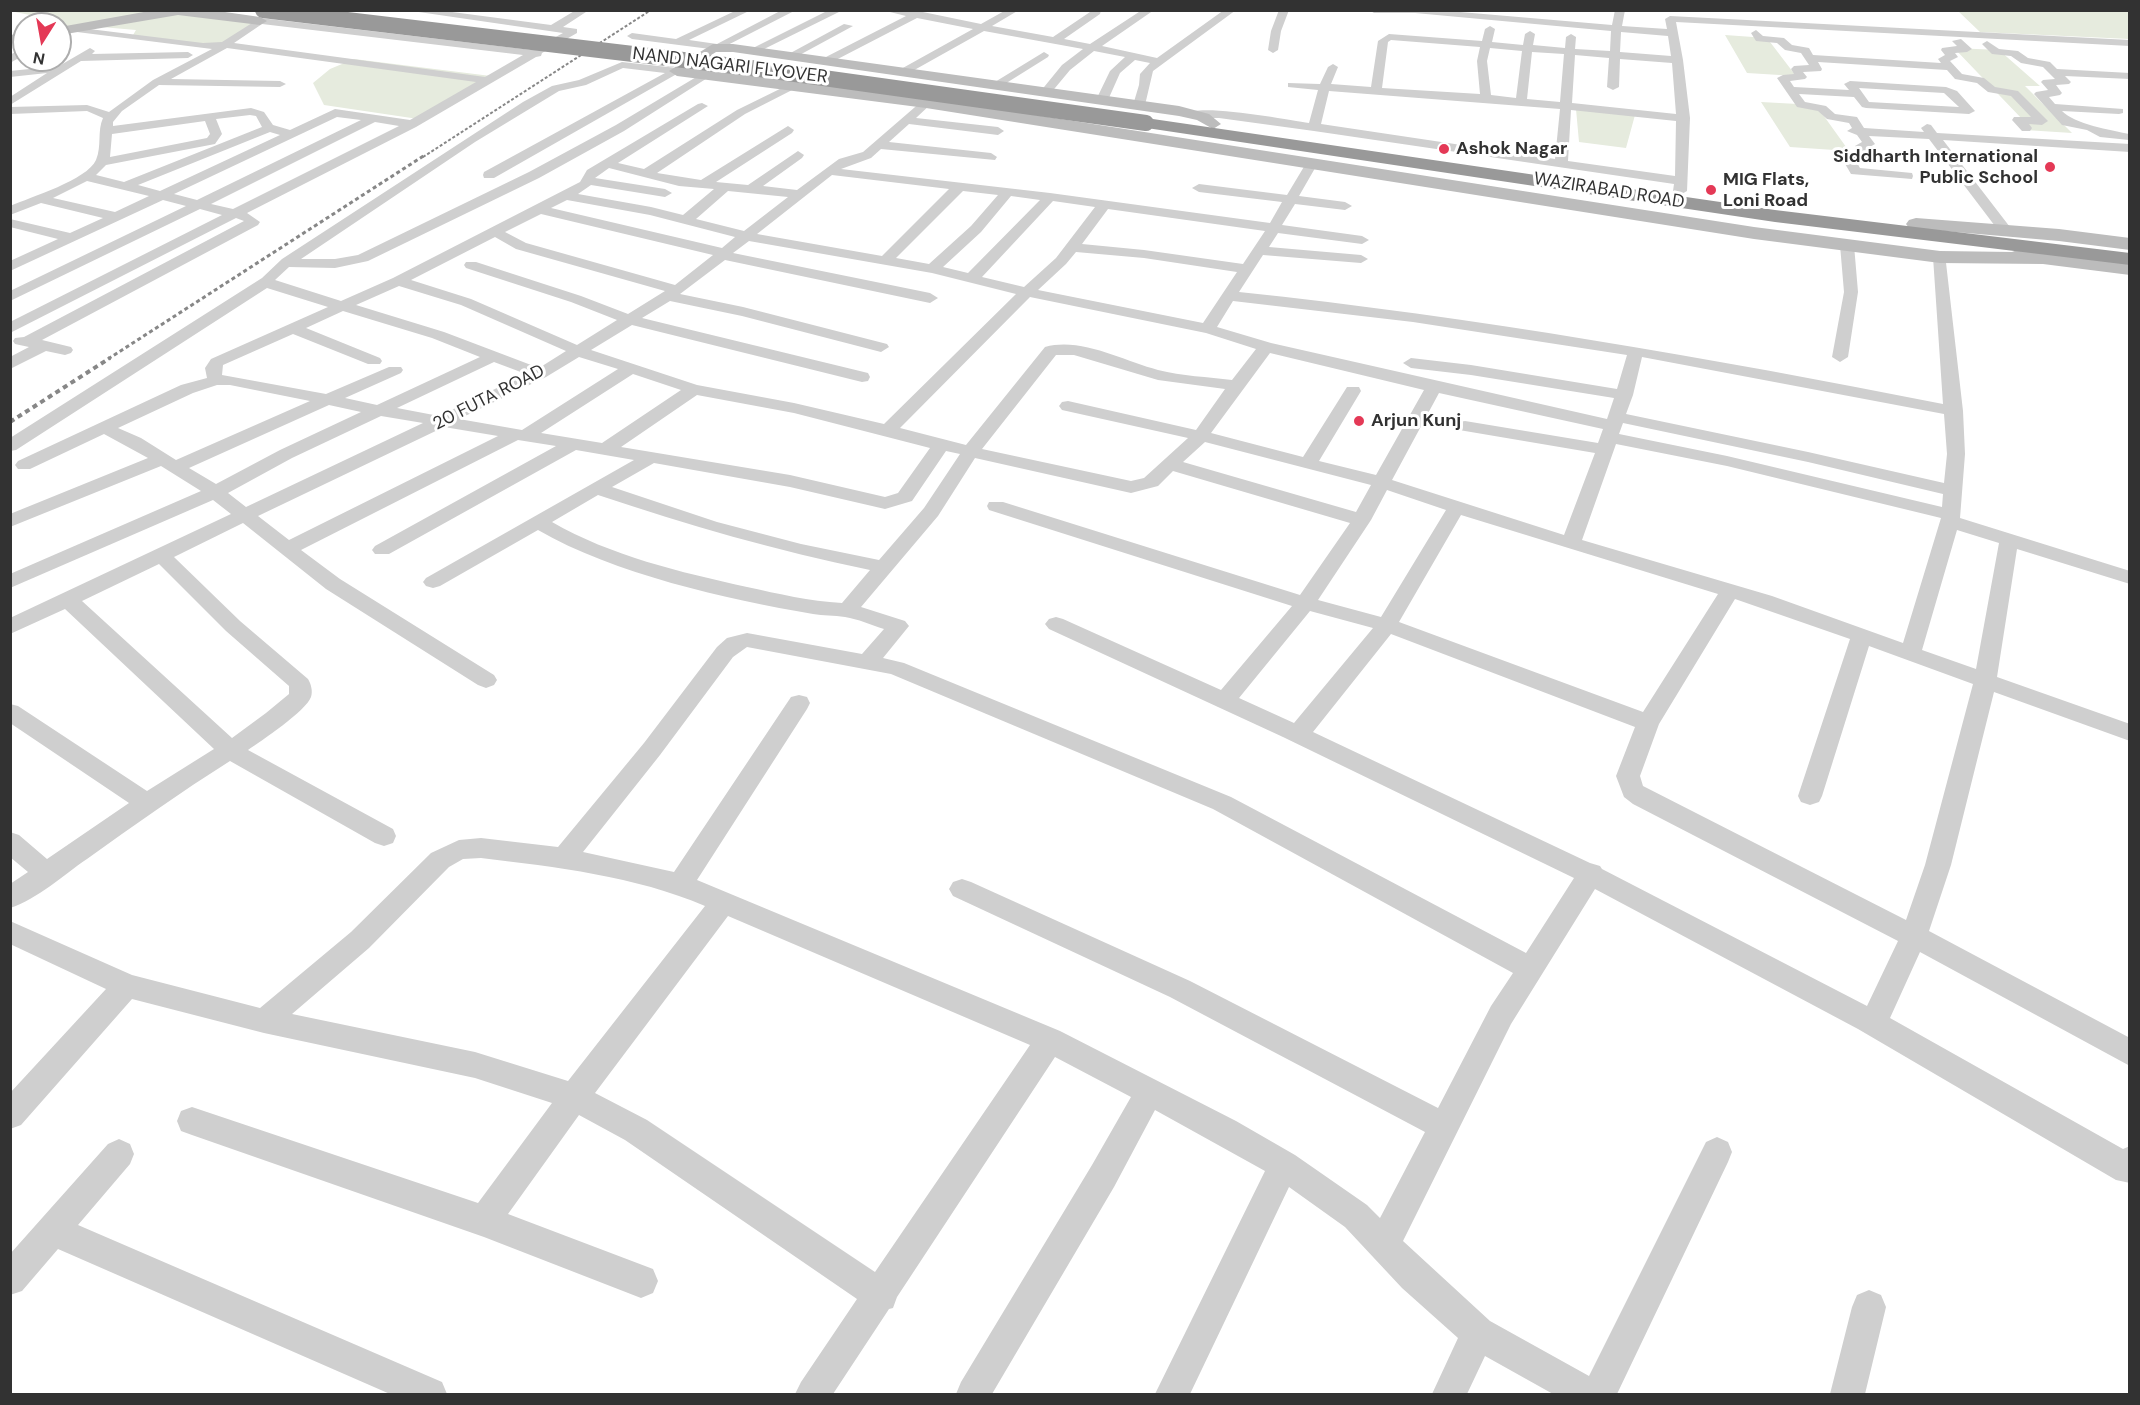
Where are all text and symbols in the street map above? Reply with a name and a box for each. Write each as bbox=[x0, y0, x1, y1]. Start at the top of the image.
north arrow bbox=[12, 12, 72, 72]
street label: NAND NAGARI FLYOVER bbox=[631, 43, 829, 89]
text: N bbox=[31, 47, 47, 70]
place label: Ashok Nagar bbox=[1456, 138, 1567, 160]
marker: Ashok Nagar bbox=[1437, 142, 1451, 156]
place label: Siddharth International Public School bbox=[1833, 146, 2038, 188]
marker: Siddharth International Public School bbox=[2043, 160, 2057, 174]
street label: WAZIRABAD ROAD bbox=[1532, 168, 1686, 214]
place label: MIG Flats, Loni Road bbox=[1723, 169, 1809, 212]
marker: MIG Flats, Loni Road bbox=[1704, 183, 1718, 197]
street label: 20 FUTA ROAD bbox=[430, 361, 548, 435]
place label: Arjun Kunj bbox=[1371, 410, 1461, 432]
marker: Arjun Kunj bbox=[1352, 414, 1366, 428]

